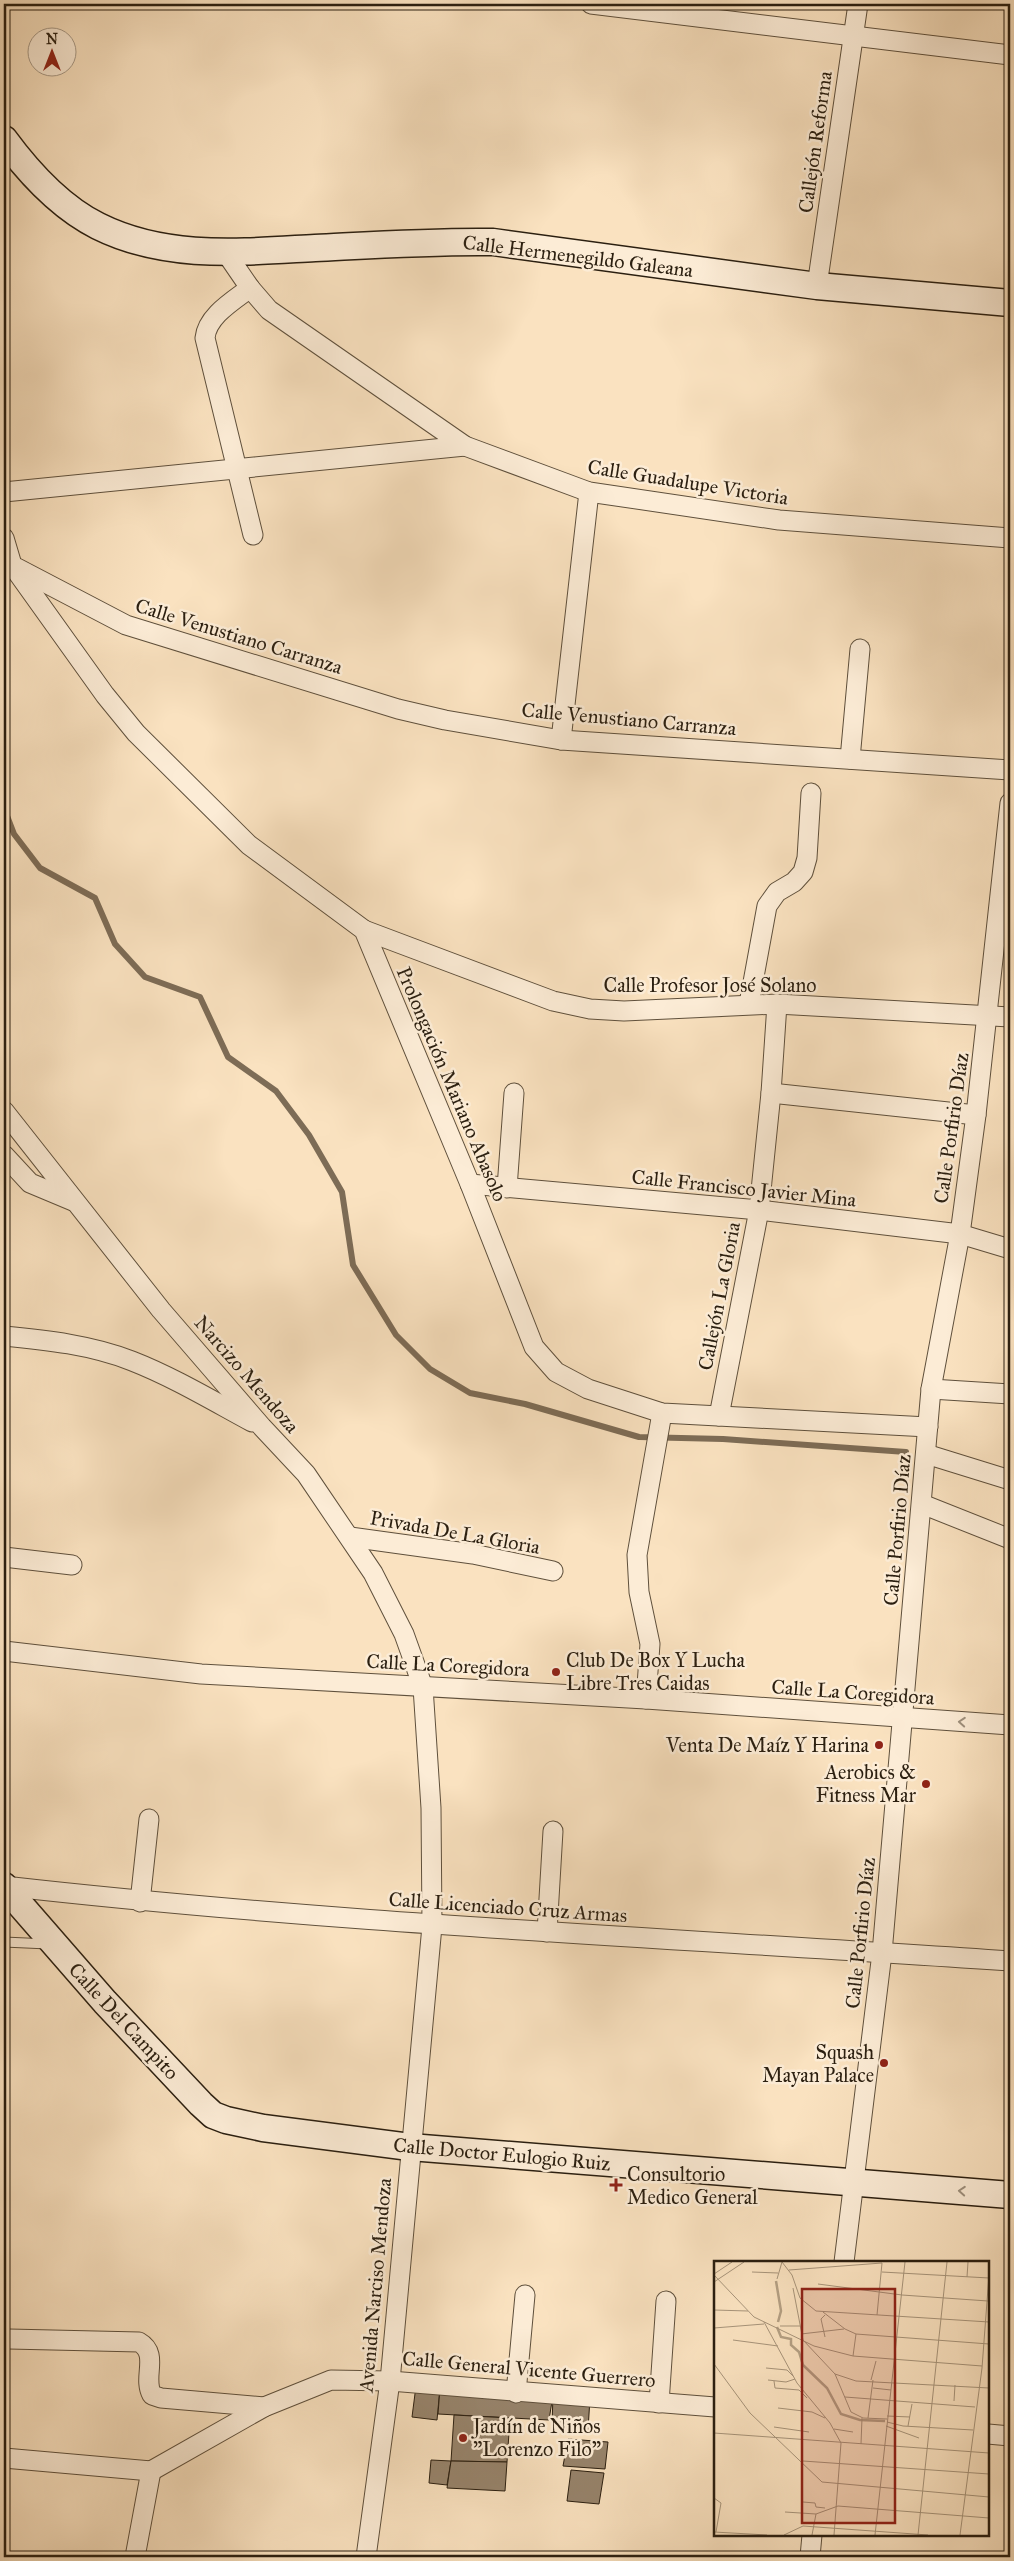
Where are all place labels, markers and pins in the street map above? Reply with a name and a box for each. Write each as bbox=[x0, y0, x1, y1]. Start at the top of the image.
place label: Club De Box Y Lucha Libre Tres Caidas bbox=[566, 1648, 746, 1695]
marker: Club De Box Y Lucha Libre Tres Caidas bbox=[550, 1666, 562, 1678]
place label: Venta De Maíz Y Harina bbox=[665, 1733, 870, 1757]
marker: Venta De Maíz Y Harina bbox=[873, 1739, 885, 1751]
place label: Aerobics & Fitness Mar bbox=[816, 1760, 916, 1807]
marker: Aerobics & Fitness Mar bbox=[920, 1778, 932, 1790]
place label: Squash Mayan Palace bbox=[762, 2040, 874, 2087]
marker: Squash Mayan Palace bbox=[878, 2057, 890, 2069]
place label: Consultorio Medico General bbox=[627, 2162, 758, 2209]
marker: Consultorio Medico General bbox=[609, 2178, 623, 2192]
place label: Jardín de Niños "Lorenzo Filo" bbox=[471, 2414, 601, 2461]
marker: Jardín de Niños "Lorenzo Filo" bbox=[457, 2432, 469, 2444]

